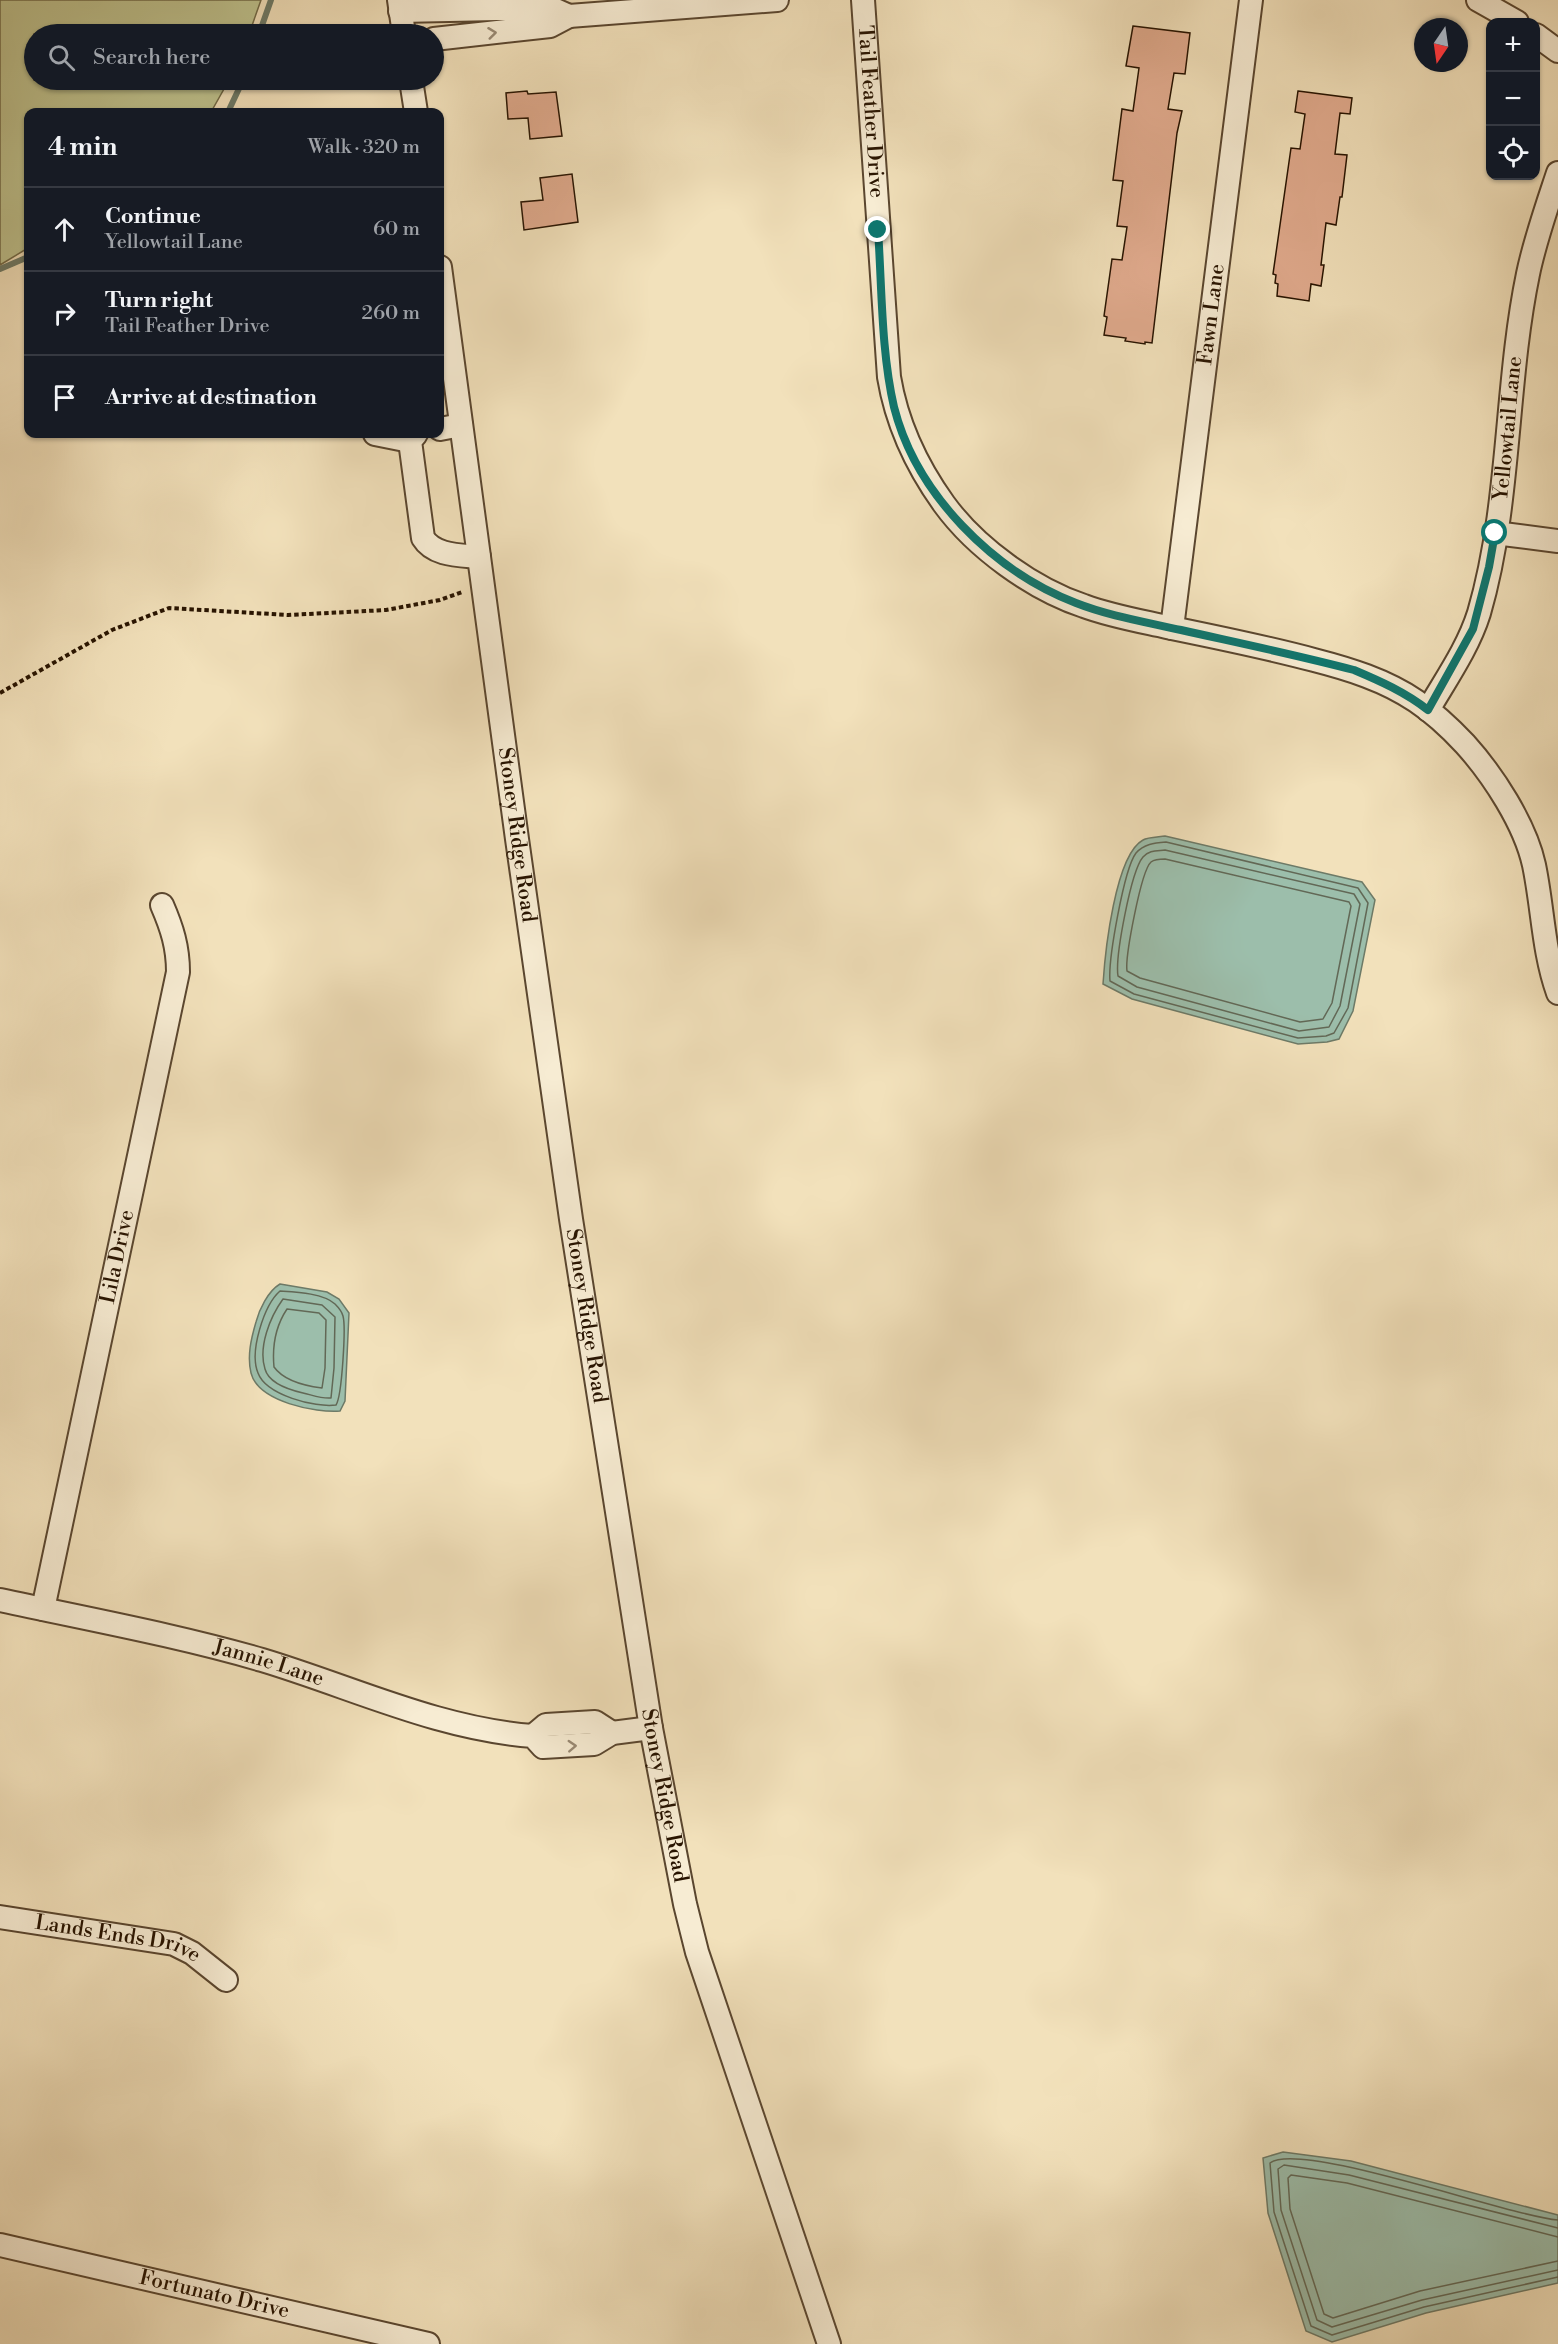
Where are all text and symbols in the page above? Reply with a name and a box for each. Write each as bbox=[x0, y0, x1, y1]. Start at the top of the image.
north arrow bbox=[1414, 18, 1468, 72]
map controls bbox=[1486, 18, 1540, 180]
button: + bbox=[1486, 18, 1540, 72]
search box bbox=[24, 24, 444, 90]
street label: Tail Feather Drive bbox=[852, 25, 890, 199]
one-way arrow bbox=[487, 27, 496, 39]
icon: search bbox=[45, 41, 78, 74]
text: Search here bbox=[93, 44, 210, 71]
button: − bbox=[1486, 72, 1540, 126]
button: locate bbox=[1486, 126, 1540, 180]
text: 4 min bbox=[48, 131, 118, 163]
text: Walk · 320 m bbox=[308, 135, 420, 160]
text: Continue bbox=[105, 203, 201, 230]
icon: ahead bbox=[48, 213, 81, 246]
route end bbox=[864, 216, 890, 242]
text: 60 m bbox=[373, 217, 420, 242]
text: Yellowtail Lane bbox=[105, 230, 243, 255]
street label: Fawn Lane bbox=[1192, 262, 1231, 367]
text: Turn right bbox=[105, 287, 213, 314]
icon: right bbox=[48, 297, 81, 330]
text: 260 m bbox=[362, 301, 420, 326]
text: Tail Feather Drive bbox=[105, 314, 270, 339]
street label: Yellowtail Lane bbox=[1488, 355, 1528, 503]
icon: arrive bbox=[48, 381, 81, 414]
text: Arrive at destination bbox=[105, 384, 317, 411]
route start bbox=[1481, 519, 1507, 545]
street label: Stoney Ridge Road bbox=[492, 746, 542, 924]
street label: Lila Drive bbox=[95, 1207, 140, 1306]
street label: Stoney Ridge Road bbox=[560, 1227, 613, 1405]
street label: Jannie Lane bbox=[210, 1634, 327, 1692]
street label: Stoney Ridge Road bbox=[635, 1707, 694, 1885]
one-way arrow bbox=[567, 1739, 576, 1752]
street label: Lands Ends Drive bbox=[33, 1910, 206, 1968]
street label: Fortunato Drive bbox=[137, 2265, 292, 2325]

